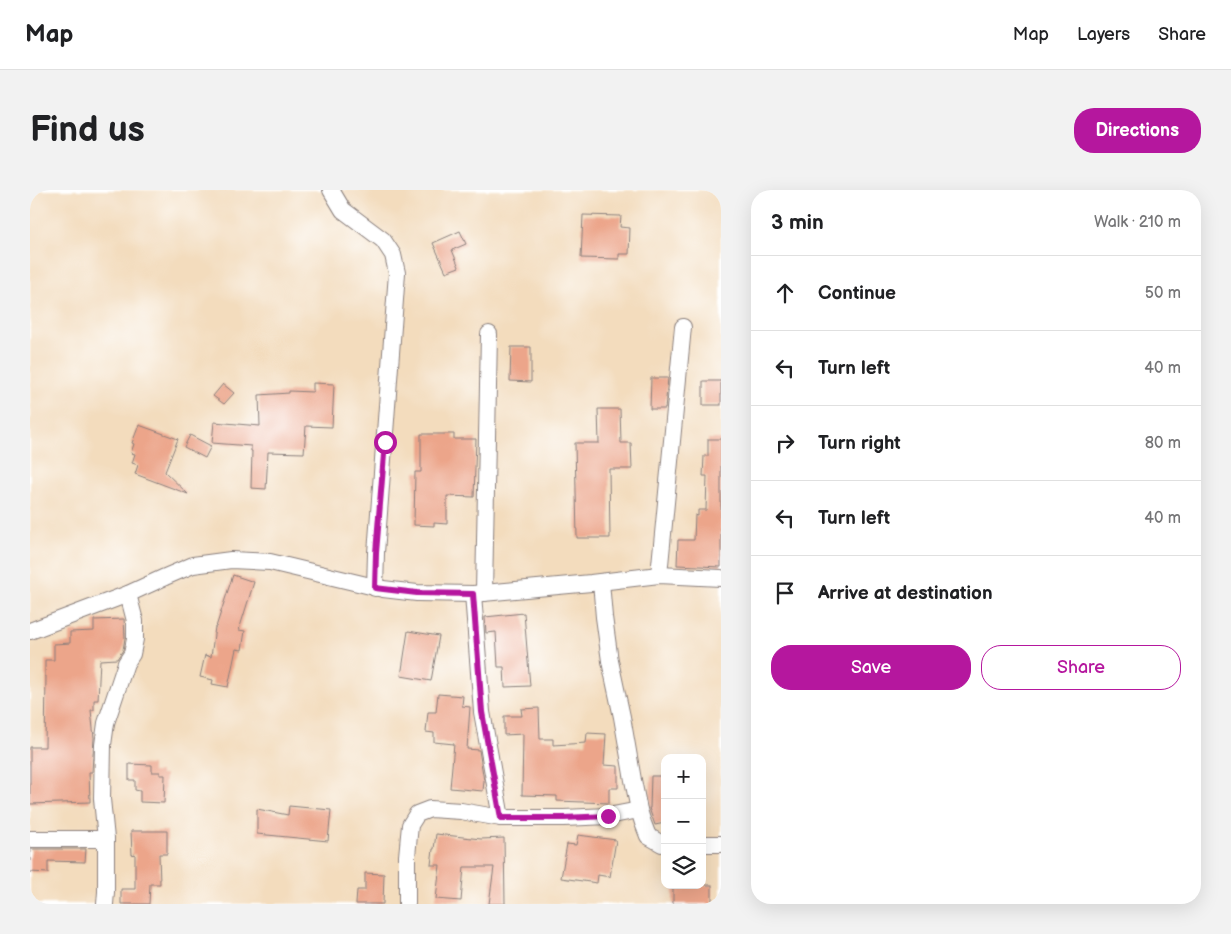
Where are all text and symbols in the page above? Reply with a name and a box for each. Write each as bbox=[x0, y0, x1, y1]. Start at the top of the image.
text: Map bbox=[25, 20, 73, 49]
text: Map bbox=[1013, 24, 1049, 45]
text: Layers bbox=[1077, 24, 1130, 45]
text: Share bbox=[1158, 24, 1206, 45]
button: Directions bbox=[1074, 108, 1201, 153]
text: Find us bbox=[30, 109, 145, 152]
text: 3 min bbox=[771, 210, 824, 235]
text: Walk · 210 m bbox=[1094, 213, 1181, 232]
icon: ahead bbox=[771, 279, 799, 307]
text: Continue bbox=[818, 282, 896, 305]
text: 50 m bbox=[1145, 284, 1181, 303]
icon: left bbox=[771, 354, 799, 382]
text: Turn left bbox=[818, 357, 890, 380]
text: 40 m bbox=[1144, 359, 1181, 378]
icon: right bbox=[771, 429, 799, 457]
route start bbox=[374, 431, 397, 454]
text: Turn right bbox=[818, 432, 901, 455]
text: 80 m bbox=[1145, 434, 1181, 453]
icon: left bbox=[771, 504, 799, 532]
text: Turn left bbox=[818, 507, 890, 530]
text: 40 m bbox=[1144, 509, 1181, 528]
icon: arrive bbox=[771, 579, 799, 607]
text: Arrive at destination bbox=[818, 582, 993, 605]
button: Save bbox=[771, 645, 971, 690]
button: Share bbox=[981, 645, 1181, 690]
map controls bbox=[661, 754, 706, 889]
button: + bbox=[661, 754, 706, 799]
button: − bbox=[661, 799, 706, 844]
route end bbox=[597, 805, 620, 828]
button: layers bbox=[661, 844, 706, 889]

